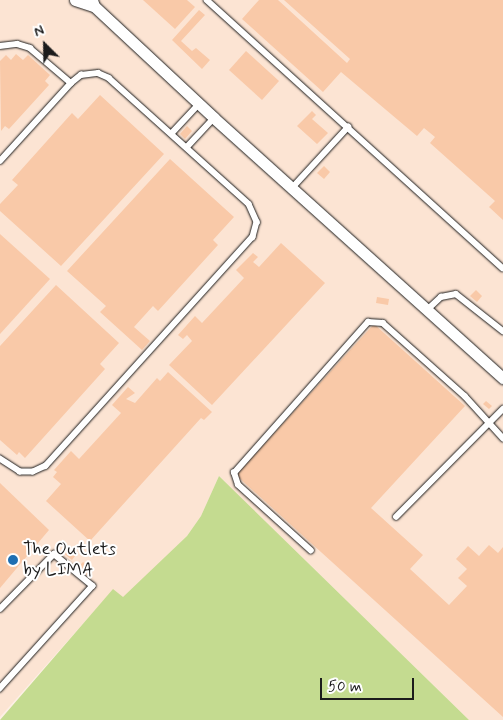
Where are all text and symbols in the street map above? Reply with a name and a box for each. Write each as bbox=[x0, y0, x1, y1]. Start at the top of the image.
north arrow bbox=[20, 20, 70, 70]
text: N bbox=[31, 21, 47, 41]
place label: The Outlets by LIMA bbox=[23, 539, 111, 582]
marker: The Outlets by LIMA bbox=[7, 554, 19, 566]
scale bar bbox=[323, 668, 417, 700]
text: 50 m bbox=[328, 677, 362, 697]

